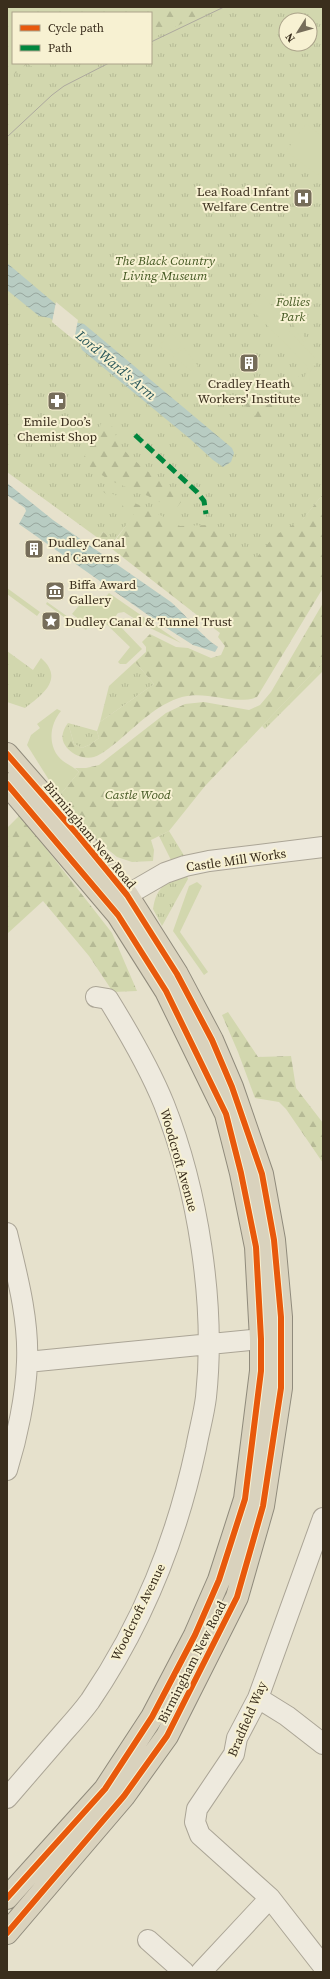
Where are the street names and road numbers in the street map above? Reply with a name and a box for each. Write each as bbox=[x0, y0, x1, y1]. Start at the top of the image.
street label: Birmingham New Road bbox=[40, 778, 140, 893]
street label: Castle Mill Works bbox=[185, 845, 287, 875]
street label: Woodcroft Avenue bbox=[156, 1107, 202, 1214]
street label: Woodcroft Avenue bbox=[107, 1560, 169, 1663]
street label: Birmingham New Road bbox=[154, 1597, 231, 1726]
street label: Bradfield Way bbox=[223, 1678, 271, 1759]

